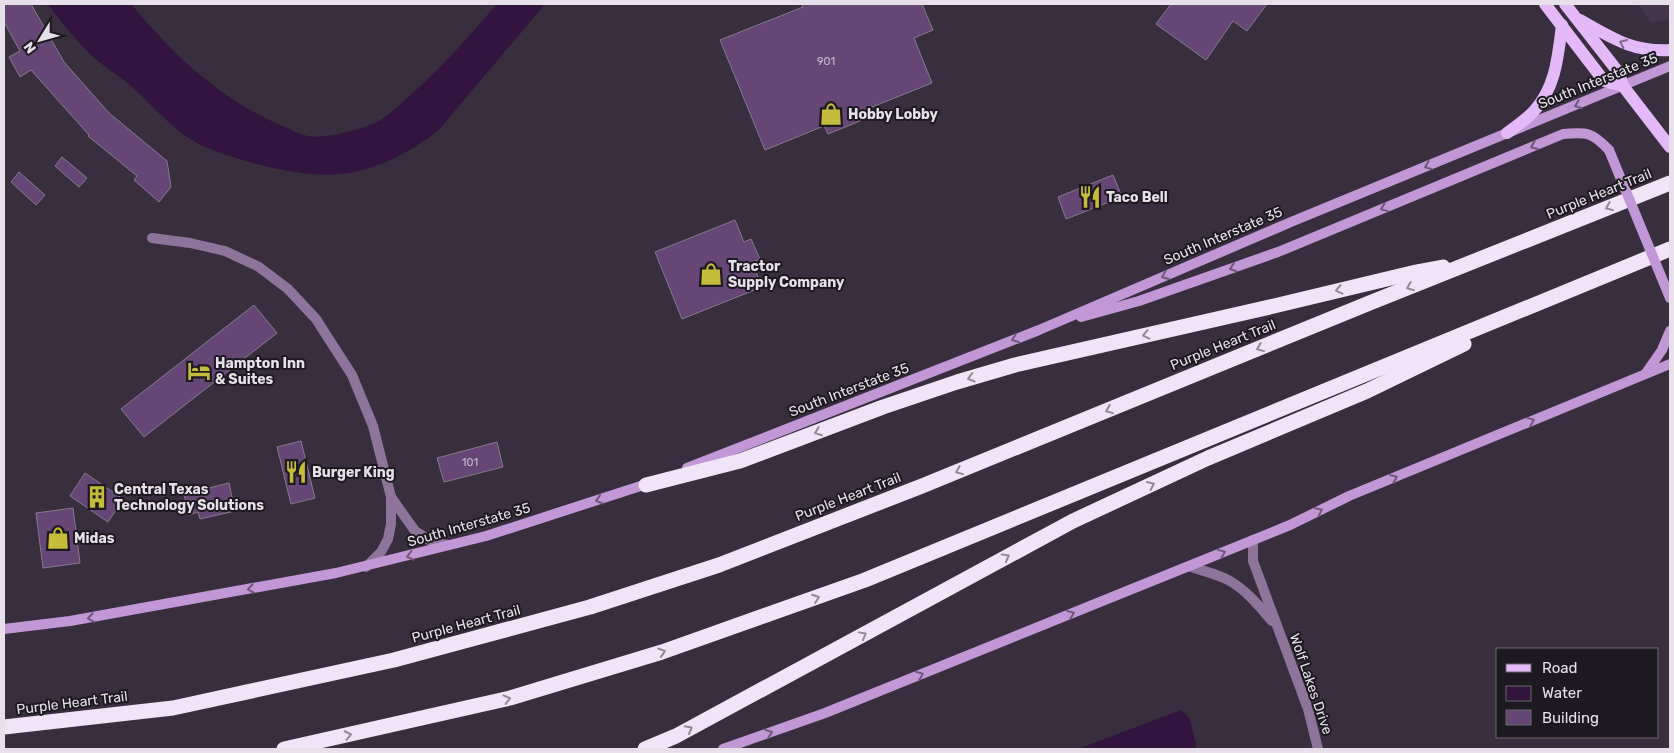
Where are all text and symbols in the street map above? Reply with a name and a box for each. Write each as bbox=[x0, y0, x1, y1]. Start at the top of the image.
north arrow bbox=[15, 15, 65, 65]
text: N bbox=[20, 38, 40, 57]
one-way arrow bbox=[1619, 38, 1628, 49]
street label: South Interstate 35 bbox=[1536, 49, 1660, 113]
house number: 901 bbox=[817, 55, 835, 68]
one-way arrow bbox=[1574, 98, 1583, 109]
shop icon: Hobby Lobby bbox=[818, 101, 844, 127]
place label: Hobby Lobby bbox=[848, 106, 939, 123]
one-way arrow bbox=[1530, 139, 1539, 150]
one-way arrow bbox=[1424, 160, 1432, 170]
street label: Purple Heart Trail bbox=[1544, 165, 1654, 223]
restaurant icon: Taco Bell bbox=[1077, 184, 1103, 210]
place label: Taco Bell bbox=[1106, 189, 1168, 206]
one-way arrow bbox=[1605, 201, 1614, 212]
one-way arrow bbox=[1380, 202, 1389, 212]
street label: South Interstate 35 bbox=[1161, 203, 1285, 269]
place label: Tractor Supply Company bbox=[728, 258, 845, 291]
shop icon: Tractor Supply Company bbox=[698, 261, 724, 287]
one-way arrow bbox=[1229, 262, 1238, 272]
one-way arrow bbox=[1161, 270, 1169, 280]
one-way arrow bbox=[1406, 281, 1415, 291]
one-way arrow bbox=[1334, 284, 1343, 295]
street label: Purple Heart Trail bbox=[1168, 316, 1278, 374]
one-way arrow bbox=[1142, 329, 1151, 339]
one-way arrow bbox=[1011, 333, 1020, 343]
one-way arrow bbox=[1256, 342, 1265, 353]
place label: Hampton Inn & Suites bbox=[215, 355, 305, 388]
hotel icon: Hampton Inn & Suites bbox=[186, 358, 212, 384]
street label: South Interstate 35 bbox=[787, 359, 911, 421]
one-way arrow bbox=[968, 372, 976, 382]
one-way arrow bbox=[1105, 403, 1114, 414]
one-way arrow bbox=[1526, 417, 1535, 427]
one-way arrow bbox=[814, 426, 823, 436]
house number: 101 bbox=[462, 456, 478, 469]
restaurant icon: Burger King bbox=[283, 459, 309, 485]
place label: Burger King bbox=[312, 464, 395, 481]
one-way arrow bbox=[955, 465, 964, 475]
street label: Purple Heart Trail bbox=[793, 469, 903, 525]
one-way arrow bbox=[1389, 473, 1398, 484]
one-way arrow bbox=[1146, 480, 1155, 491]
place label: Central Texas Technology Solutions bbox=[114, 481, 264, 514]
building icon: Central Texas Technology Solutions bbox=[84, 484, 110, 510]
one-way arrow bbox=[596, 494, 604, 504]
street label: South Interstate 35 bbox=[406, 499, 532, 551]
one-way arrow bbox=[1314, 506, 1323, 517]
shop icon: Midas bbox=[45, 525, 71, 551]
place label: Midas bbox=[74, 530, 115, 547]
one-way arrow bbox=[1217, 548, 1226, 559]
one-way arrow bbox=[407, 550, 415, 560]
one-way arrow bbox=[1000, 553, 1009, 563]
one-way arrow bbox=[247, 583, 256, 594]
one-way arrow bbox=[811, 594, 819, 604]
street label: Purple Heart Trail bbox=[410, 601, 522, 647]
one-way arrow bbox=[1066, 610, 1075, 620]
one-way arrow bbox=[87, 612, 96, 622]
one-way arrow bbox=[858, 631, 867, 641]
street label: Wolf Lakes Drive bbox=[1286, 631, 1336, 737]
one-way arrow bbox=[658, 648, 666, 658]
legend bbox=[1496, 648, 1659, 738]
text: Road bbox=[1542, 659, 1578, 677]
one-way arrow bbox=[916, 670, 924, 680]
text: Water bbox=[1542, 684, 1582, 702]
street label: Purple Heart Trail bbox=[15, 688, 129, 718]
one-way arrow bbox=[502, 694, 511, 705]
text: Building bbox=[1542, 709, 1599, 727]
one-way arrow bbox=[684, 725, 693, 735]
one-way arrow bbox=[764, 729, 773, 739]
one-way arrow bbox=[344, 730, 353, 741]

